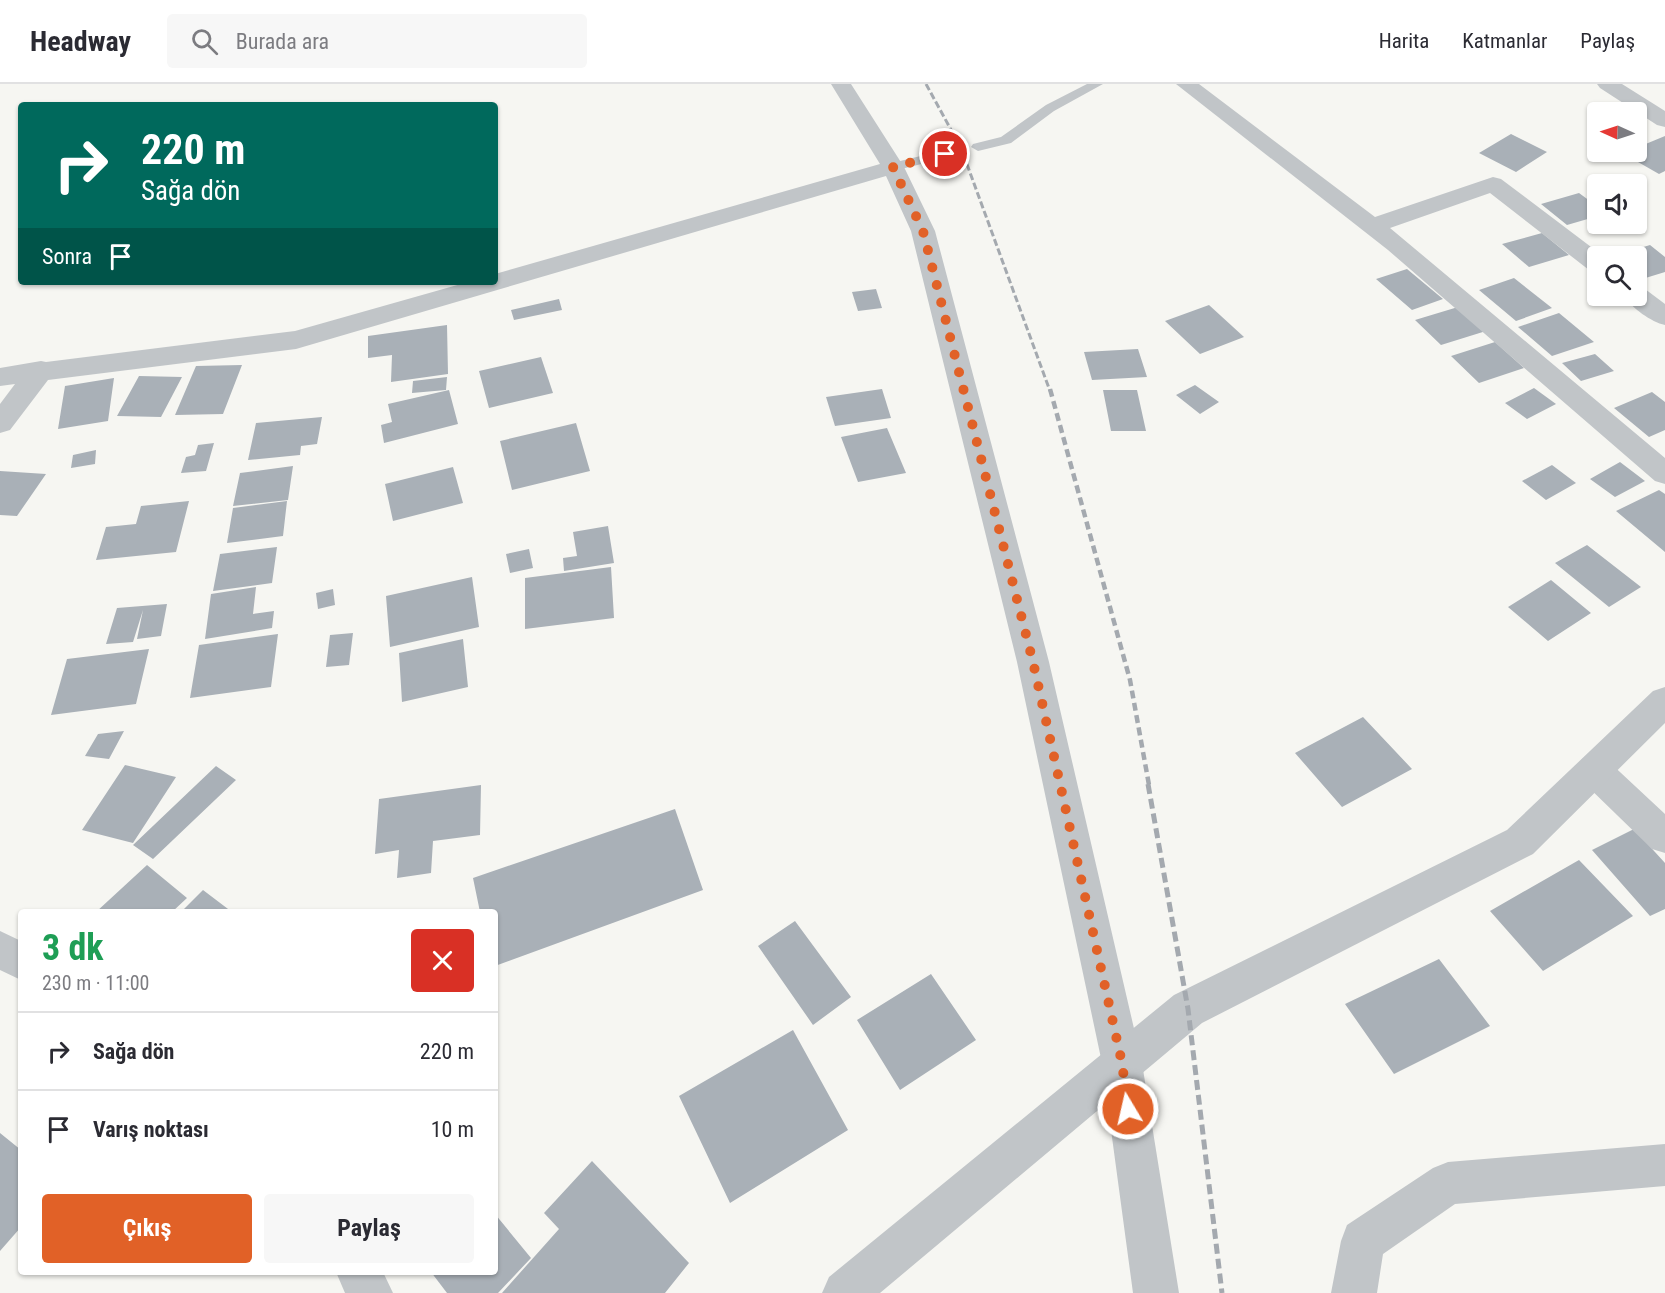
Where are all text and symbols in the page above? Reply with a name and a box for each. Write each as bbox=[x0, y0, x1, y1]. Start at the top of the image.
search box bbox=[167, 14, 587, 68]
text: Headway bbox=[30, 25, 131, 58]
icon: search bbox=[188, 25, 221, 58]
text: Burada ara bbox=[236, 29, 329, 54]
text: Harita bbox=[1379, 29, 1429, 53]
text: Katmanlar bbox=[1462, 29, 1547, 53]
text: Paylaş bbox=[1580, 29, 1635, 53]
north arrow bbox=[1587, 102, 1647, 162]
map controls bbox=[1587, 102, 1647, 306]
text: 220 m bbox=[141, 125, 246, 174]
icon: right bbox=[42, 126, 120, 204]
pin bbox=[919, 128, 970, 179]
icon: arrive bbox=[928, 137, 961, 170]
button: sound bbox=[1587, 174, 1647, 234]
text: Sağa dön bbox=[141, 175, 240, 207]
icon: arrive bbox=[104, 240, 137, 273]
text: Sonra bbox=[42, 244, 92, 269]
button: search bbox=[1587, 246, 1647, 306]
text: 3 dk bbox=[42, 927, 104, 969]
button: close bbox=[411, 929, 474, 992]
text: 230 m · 11:00 bbox=[42, 971, 149, 995]
icon: right bbox=[42, 1035, 75, 1068]
text: Sağa dön bbox=[93, 1039, 174, 1064]
text: 220 m bbox=[420, 1039, 474, 1064]
position arrow bbox=[1096, 1077, 1160, 1141]
icon: arrive bbox=[42, 1113, 75, 1146]
text: Varış noktası bbox=[93, 1117, 209, 1142]
text: 10 m bbox=[431, 1117, 474, 1142]
button: Çıkış bbox=[42, 1194, 252, 1263]
button: Paylaş bbox=[264, 1194, 474, 1263]

